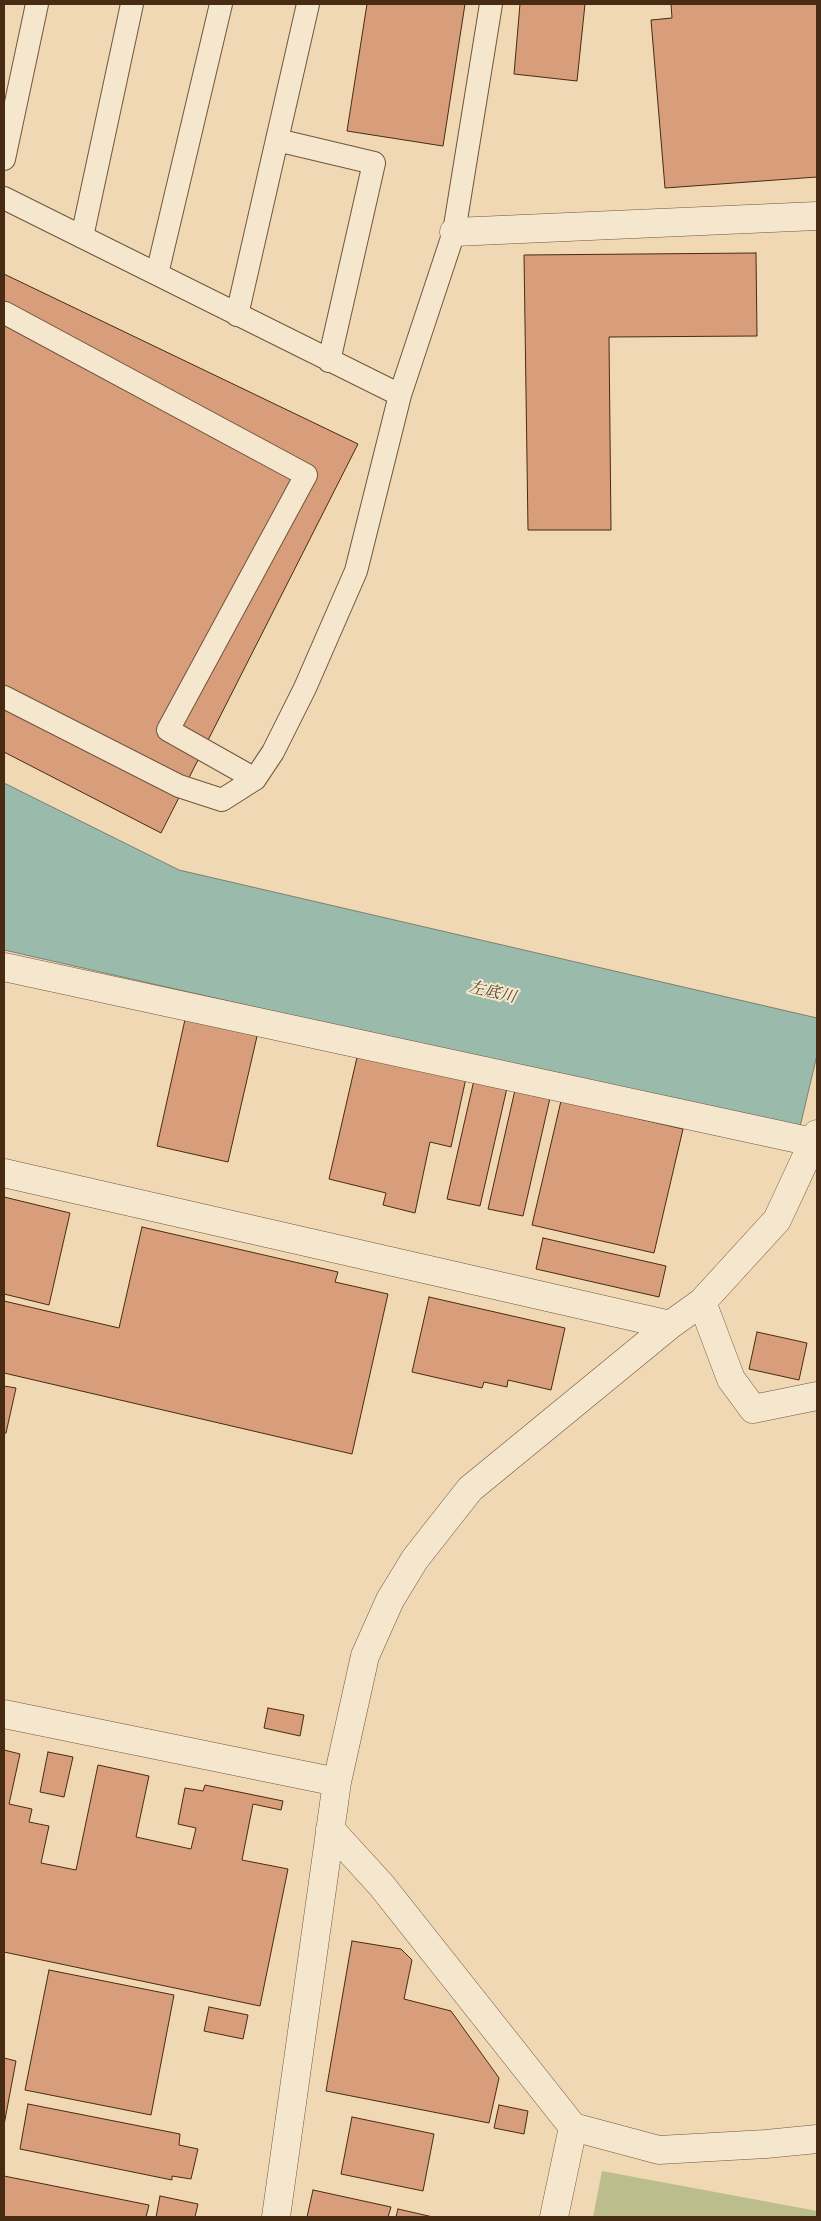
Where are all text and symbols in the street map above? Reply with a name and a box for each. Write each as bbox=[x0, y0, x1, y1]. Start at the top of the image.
water label: 左底川 bbox=[466, 978, 518, 1008]

